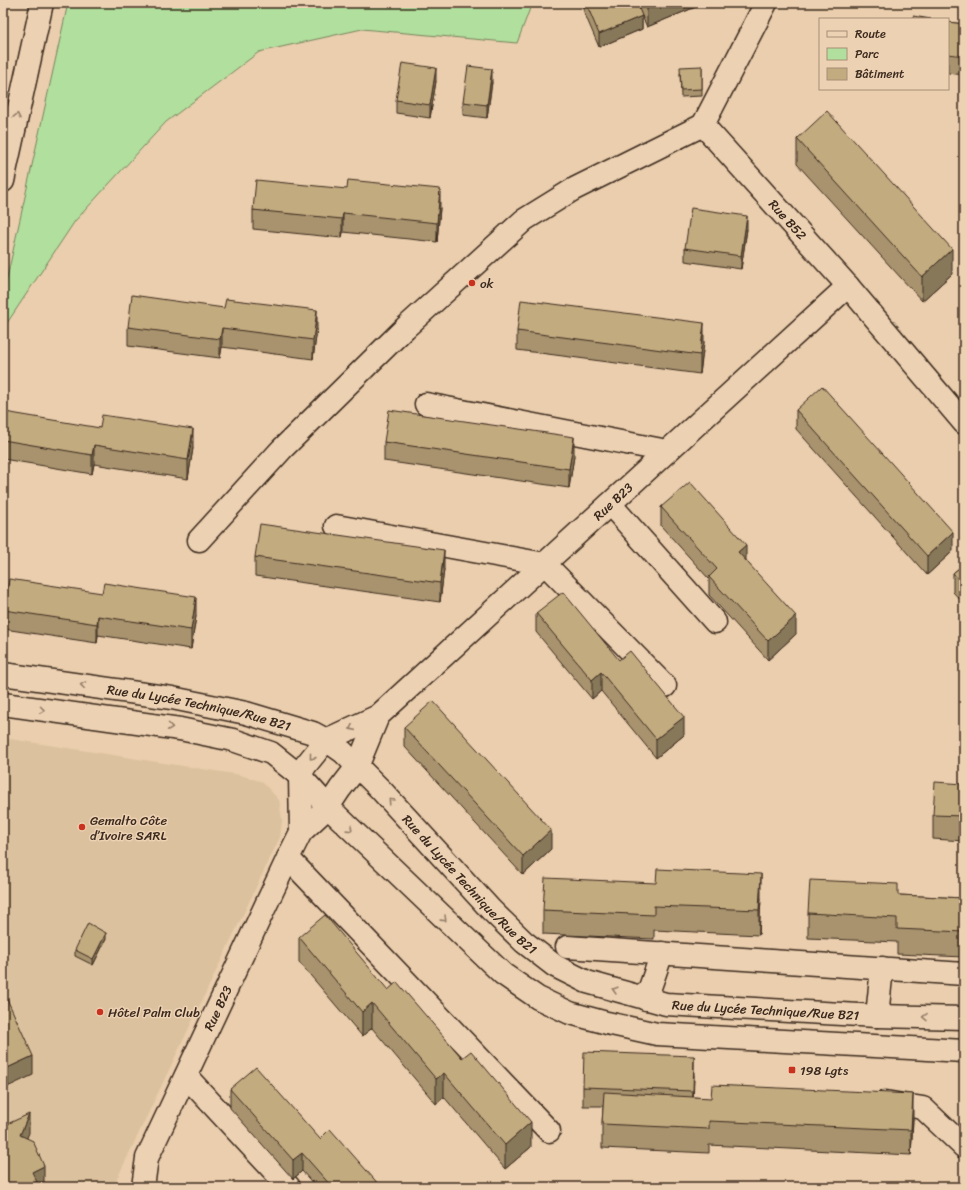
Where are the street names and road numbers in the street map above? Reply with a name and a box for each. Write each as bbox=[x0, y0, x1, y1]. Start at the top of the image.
street label: Rue B52 bbox=[763, 194, 813, 246]
street label: Rue B23 bbox=[588, 477, 638, 526]
street label: Rue du Lycée Technique/Rue B21 bbox=[106, 678, 294, 738]
street label: Rue du Lycée Technique/Rue B21 bbox=[396, 809, 543, 961]
street label: Rue B23 bbox=[197, 982, 239, 1035]
street label: Rue du Lycée Technique/Rue B21 bbox=[671, 993, 860, 1027]

